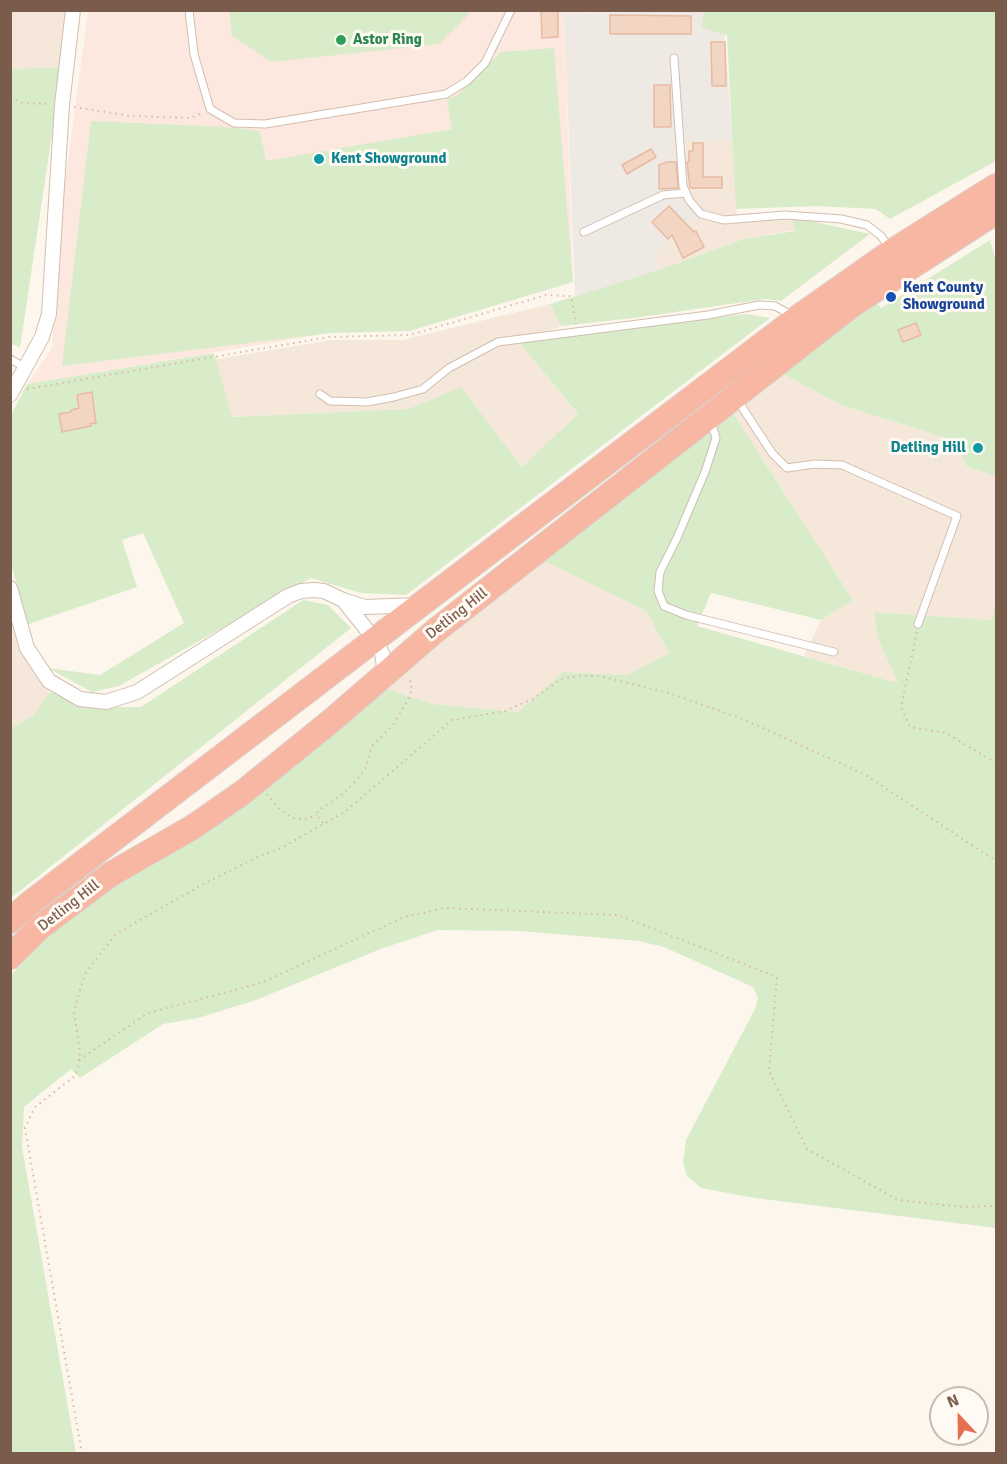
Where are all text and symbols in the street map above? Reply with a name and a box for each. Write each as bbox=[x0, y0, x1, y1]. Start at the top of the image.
place label: Astor Ring bbox=[353, 31, 422, 49]
marker: Astor Ring bbox=[334, 33, 348, 47]
place label: Kent Showground bbox=[331, 150, 446, 168]
marker: Kent Showground bbox=[312, 152, 326, 166]
place label: Kent County Showground bbox=[903, 279, 985, 314]
marker: Kent County Showground bbox=[884, 290, 898, 304]
place label: Detling Hill bbox=[890, 439, 966, 457]
marker: Detling Hill bbox=[971, 441, 985, 455]
street label: Detling Hill bbox=[423, 584, 491, 644]
street label: Detling Hill bbox=[35, 876, 103, 936]
north arrow bbox=[929, 1386, 989, 1446]
text: N bbox=[944, 1390, 962, 1413]

